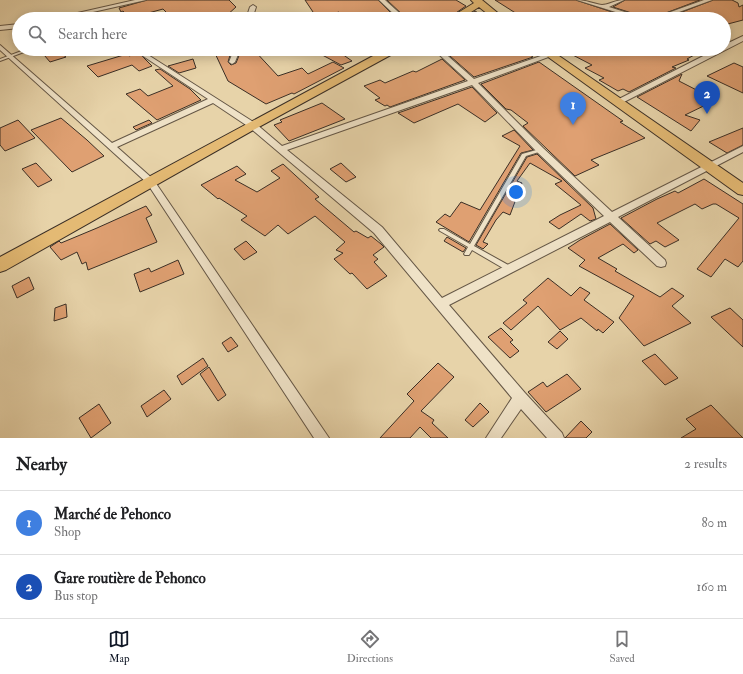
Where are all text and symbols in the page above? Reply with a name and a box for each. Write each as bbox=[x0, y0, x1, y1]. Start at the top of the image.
search box bbox=[12, 12, 731, 56]
icon: search bbox=[26, 23, 48, 45]
text: Search here bbox=[58, 25, 127, 44]
pin: 2 bbox=[694, 81, 720, 114]
pin: 1 bbox=[560, 92, 586, 125]
your location bbox=[506, 182, 526, 202]
text: Nearby bbox=[16, 454, 67, 475]
text: 2 results bbox=[684, 456, 727, 472]
text: Marché de Pehonco bbox=[54, 505, 171, 524]
text: 1 bbox=[27, 515, 31, 531]
text: 80 m bbox=[701, 515, 727, 531]
text: Shop bbox=[54, 524, 81, 540]
text: Gare routière de Pehonco bbox=[54, 569, 206, 588]
text: 2 bbox=[26, 579, 32, 595]
text: 160 m bbox=[696, 579, 727, 595]
text: Bus stop bbox=[54, 588, 98, 604]
tab: Map bbox=[108, 628, 130, 665]
tab: Directions bbox=[347, 628, 393, 665]
tab: Saved bbox=[610, 628, 635, 665]

